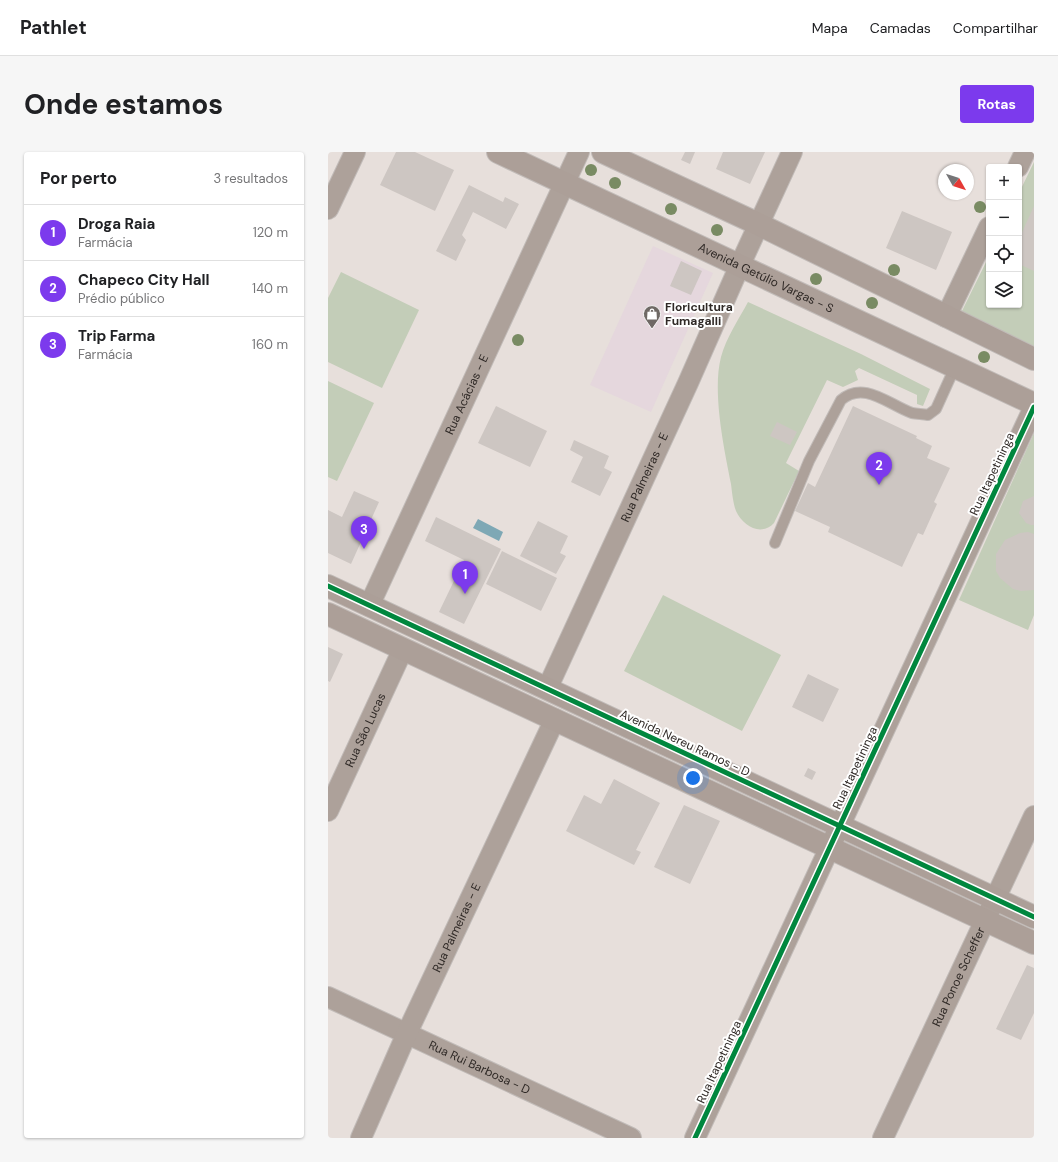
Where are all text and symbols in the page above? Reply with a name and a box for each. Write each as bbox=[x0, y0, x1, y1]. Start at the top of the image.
text: Pathlet bbox=[20, 15, 87, 40]
text: Mapa bbox=[812, 19, 848, 37]
text: Camadas bbox=[870, 19, 931, 37]
text: Compartilhar bbox=[953, 19, 1038, 37]
button: Rotas bbox=[960, 85, 1034, 123]
text: Onde estamos bbox=[24, 86, 223, 123]
north arrow bbox=[938, 164, 974, 200]
map controls bbox=[986, 164, 1022, 308]
button: + bbox=[986, 164, 1022, 200]
text: Por perto bbox=[40, 167, 117, 189]
text: 3 resultados bbox=[213, 170, 288, 187]
button: − bbox=[986, 200, 1022, 236]
text: Droga Raia bbox=[78, 214, 155, 234]
text: 1 bbox=[51, 224, 55, 241]
text: 120 m bbox=[253, 224, 288, 241]
text: Farmácia bbox=[78, 234, 133, 251]
button: locate bbox=[986, 236, 1022, 272]
street label: Avenida Getúlio Vargas - S bbox=[696, 239, 836, 317]
text: Chapeco City Hall bbox=[78, 270, 210, 290]
button: layers bbox=[986, 272, 1022, 308]
text: 2 bbox=[49, 280, 57, 297]
text: 140 m bbox=[252, 280, 288, 297]
text: Prédio público bbox=[78, 290, 165, 307]
place label: Floricultura Fumagalli bbox=[665, 299, 733, 329]
shop icon: Floricultura Fumagalli bbox=[642, 304, 662, 329]
text: Trip Farma bbox=[78, 326, 155, 346]
text: 3 bbox=[49, 336, 57, 353]
text: 160 m bbox=[252, 336, 288, 353]
text: Farmácia bbox=[78, 346, 133, 363]
street label: Rua Acácias - E bbox=[441, 352, 492, 437]
street label: Rua Palmeiras - E bbox=[617, 430, 672, 525]
street label: Rua Itapetininga bbox=[966, 430, 1018, 518]
pin: 2 bbox=[866, 452, 892, 485]
pin: 3 bbox=[351, 516, 377, 549]
pin: 1 bbox=[452, 561, 478, 594]
street label: Rua São Lucas bbox=[341, 690, 390, 770]
street label: Avenida Nereu Ramos - D bbox=[617, 706, 753, 780]
street label: Rua Itapetininga bbox=[829, 724, 881, 812]
your location bbox=[683, 768, 703, 788]
street label: Rua Palmeiras - E bbox=[429, 880, 485, 975]
street label: Rua Ponoe Scheffer bbox=[928, 924, 989, 1029]
street label: Rua Itapetininga bbox=[693, 1018, 745, 1106]
street label: Rua Rui Barbosa - D bbox=[426, 1037, 533, 1098]

